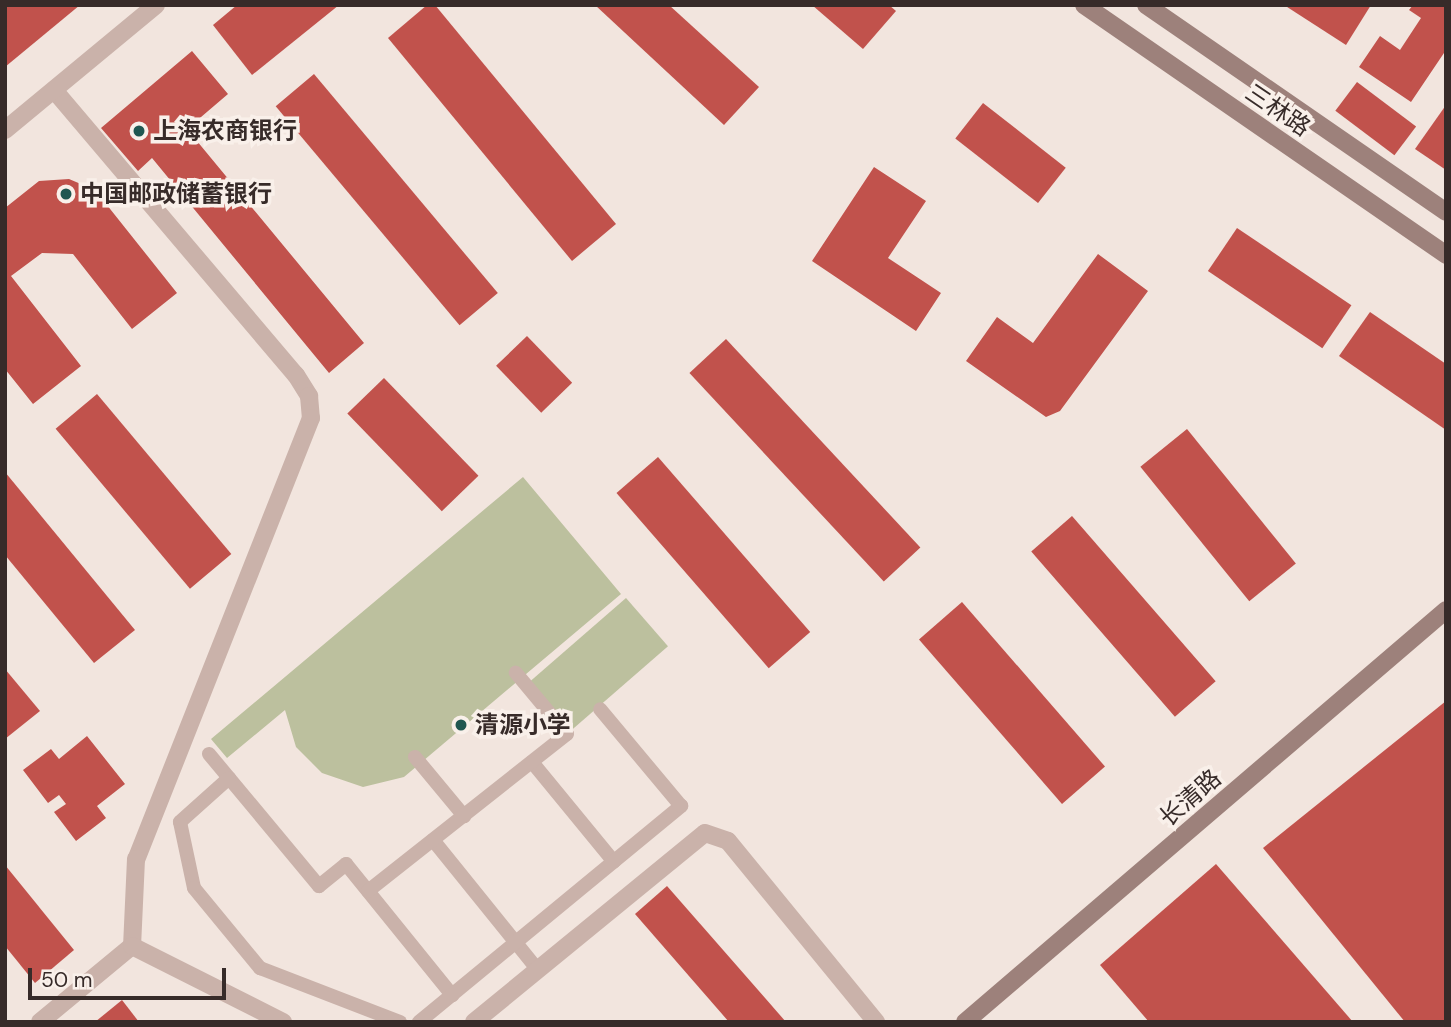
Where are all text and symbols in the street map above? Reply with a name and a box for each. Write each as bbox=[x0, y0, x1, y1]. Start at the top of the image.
street label: 三林路 bbox=[1240, 78, 1316, 142]
place label: 上海农商银行 bbox=[153, 117, 297, 145]
marker: 上海农商银行 bbox=[131, 123, 147, 139]
place label: 中国邮政储蓄银行 bbox=[80, 180, 272, 208]
marker: 中国邮政储蓄银行 bbox=[58, 186, 74, 202]
place label: 清源小学 bbox=[475, 711, 571, 739]
marker: 清源小学 bbox=[453, 717, 469, 733]
street label: 长清路 bbox=[1153, 764, 1227, 832]
scale bar bbox=[32, 954, 229, 998]
text: 50 m bbox=[41, 966, 92, 994]

